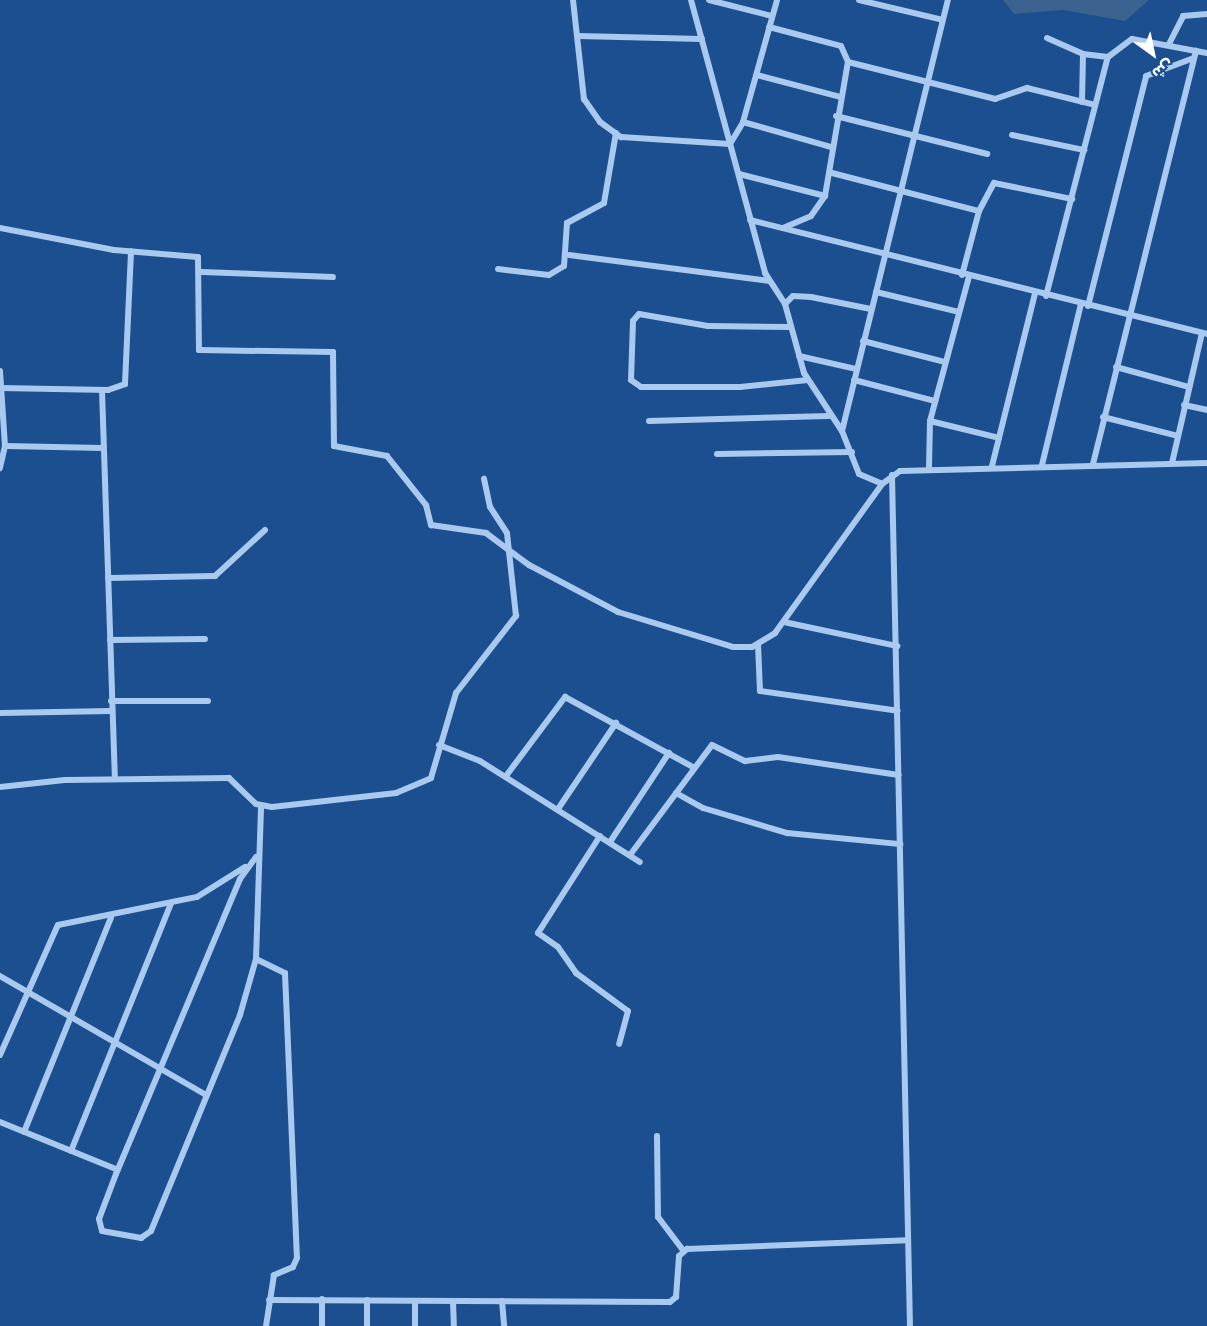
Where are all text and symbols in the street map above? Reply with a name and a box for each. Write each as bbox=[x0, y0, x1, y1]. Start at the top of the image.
north arrow bbox=[1123, 24, 1183, 84]
text: ش bbox=[1149, 56, 1177, 83]

